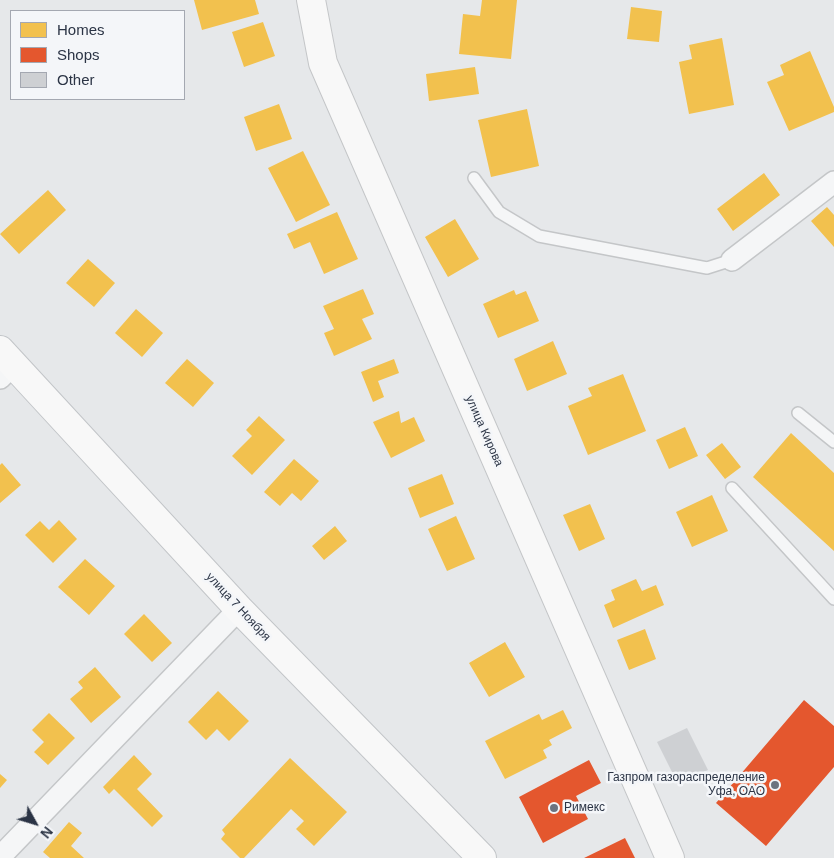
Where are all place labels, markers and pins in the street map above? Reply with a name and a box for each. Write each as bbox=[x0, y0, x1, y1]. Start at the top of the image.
place label: Газпром газораспределение Уфа, ОАО bbox=[607, 771, 765, 799]
marker: Газпром газораспределение Уфа, ОАО bbox=[769, 779, 781, 791]
place label: Римекс bbox=[564, 801, 605, 815]
marker: Римекс bbox=[548, 802, 560, 814]

